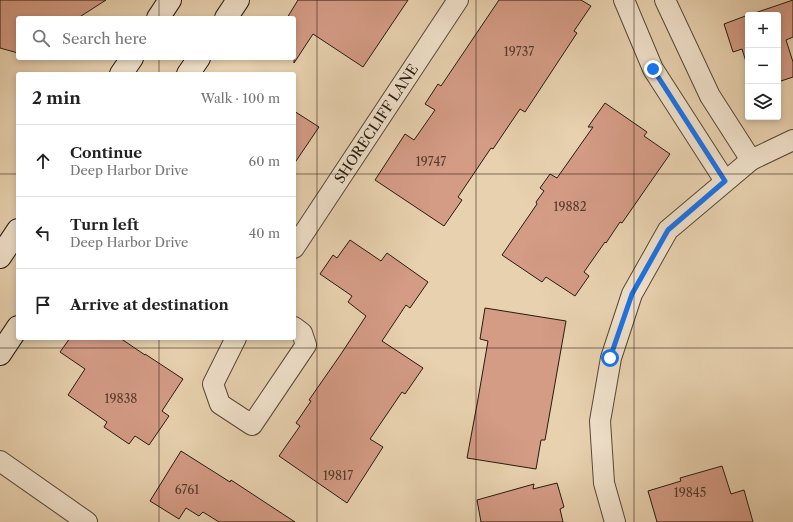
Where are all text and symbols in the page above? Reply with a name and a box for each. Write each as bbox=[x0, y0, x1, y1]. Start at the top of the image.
map controls bbox=[745, 12, 781, 120]
button: + bbox=[745, 12, 781, 48]
search box bbox=[16, 16, 296, 60]
icon: search bbox=[30, 27, 52, 49]
text: Search here bbox=[62, 29, 147, 48]
house number: 19737 bbox=[504, 44, 534, 59]
button: − bbox=[745, 48, 781, 84]
route end bbox=[644, 60, 662, 78]
street label: SHORECLIFF LANE bbox=[330, 61, 422, 187]
button: layers bbox=[745, 84, 781, 120]
text: 2 min bbox=[32, 88, 81, 108]
text: Walk · 100 m bbox=[201, 90, 280, 106]
text: Continue bbox=[70, 143, 142, 162]
icon: ahead bbox=[32, 150, 54, 172]
text: 60 m bbox=[249, 153, 280, 169]
house number: 19747 bbox=[416, 154, 446, 169]
text: Deep Harbor Drive bbox=[70, 162, 188, 178]
house number: 19882 bbox=[553, 199, 587, 214]
text: Turn left bbox=[70, 215, 139, 234]
icon: left bbox=[32, 222, 54, 244]
text: 40 m bbox=[249, 225, 280, 241]
text: Deep Harbor Drive bbox=[70, 234, 188, 250]
icon: arrive bbox=[32, 294, 54, 316]
text: Arrive at destination bbox=[70, 295, 229, 314]
route start bbox=[601, 349, 619, 367]
house number: 19838 bbox=[105, 391, 137, 406]
house number: 19817 bbox=[323, 468, 353, 483]
house number: 6761 bbox=[175, 482, 199, 497]
house number: 19845 bbox=[674, 485, 706, 500]

